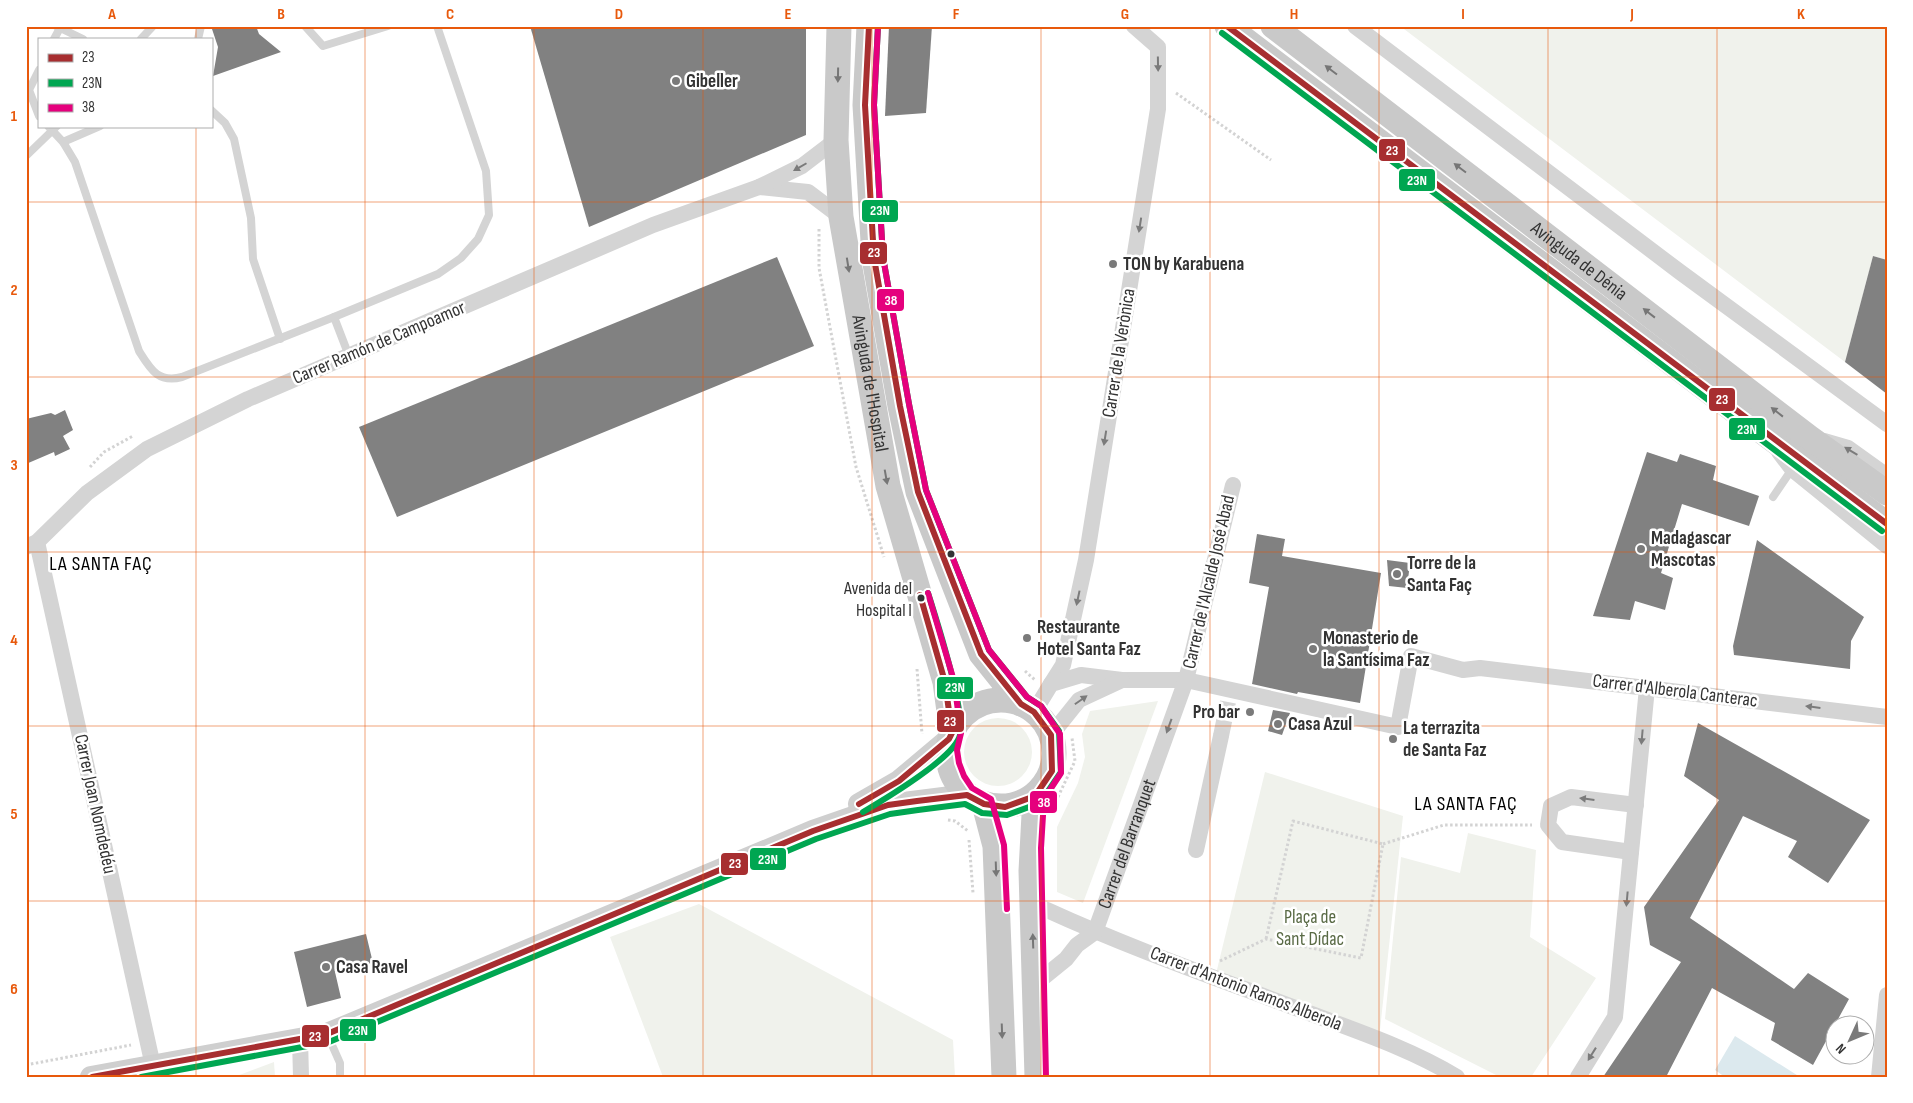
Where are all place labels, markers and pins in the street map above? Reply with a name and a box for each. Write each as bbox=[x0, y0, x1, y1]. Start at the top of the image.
place label: Gibeller bbox=[686, 70, 738, 93]
marker: Gibeller bbox=[670, 75, 682, 87]
place label: TON by Karabuena bbox=[1123, 253, 1244, 276]
marker: TON by Karabuena bbox=[1107, 258, 1119, 270]
place label: Madagascar Mascotas bbox=[1651, 527, 1731, 572]
marker: Madagascar Mascotas bbox=[1635, 543, 1647, 555]
unlabelled marker bbox=[946, 549, 956, 559]
place label: Torre de la Santa Faç bbox=[1407, 552, 1476, 597]
marker: Torre de la Santa Faç bbox=[1391, 568, 1403, 580]
place label: Avenida del Hospital I bbox=[843, 578, 912, 621]
marker: Avenida del Hospital I bbox=[916, 593, 926, 603]
place label: Restaurante Hotel Santa Faz bbox=[1037, 616, 1141, 661]
place label: Monasterio de la Santísima Faz bbox=[1323, 627, 1429, 672]
marker: Restaurante Hotel Santa Faz bbox=[1021, 632, 1033, 644]
marker: Monasterio de la Santísima Faz bbox=[1307, 643, 1319, 655]
place label: Pro bar bbox=[1193, 701, 1240, 724]
marker: Pro bar bbox=[1244, 706, 1256, 718]
place label: Casa Azul bbox=[1288, 713, 1352, 736]
place label: La terrazita de Santa Faz bbox=[1403, 717, 1487, 762]
marker: Casa Azul bbox=[1272, 718, 1284, 730]
marker: La terrazita de Santa Faz bbox=[1387, 733, 1399, 745]
place label: Casa Ravel bbox=[336, 956, 408, 979]
marker: Casa Ravel bbox=[320, 961, 332, 973]

